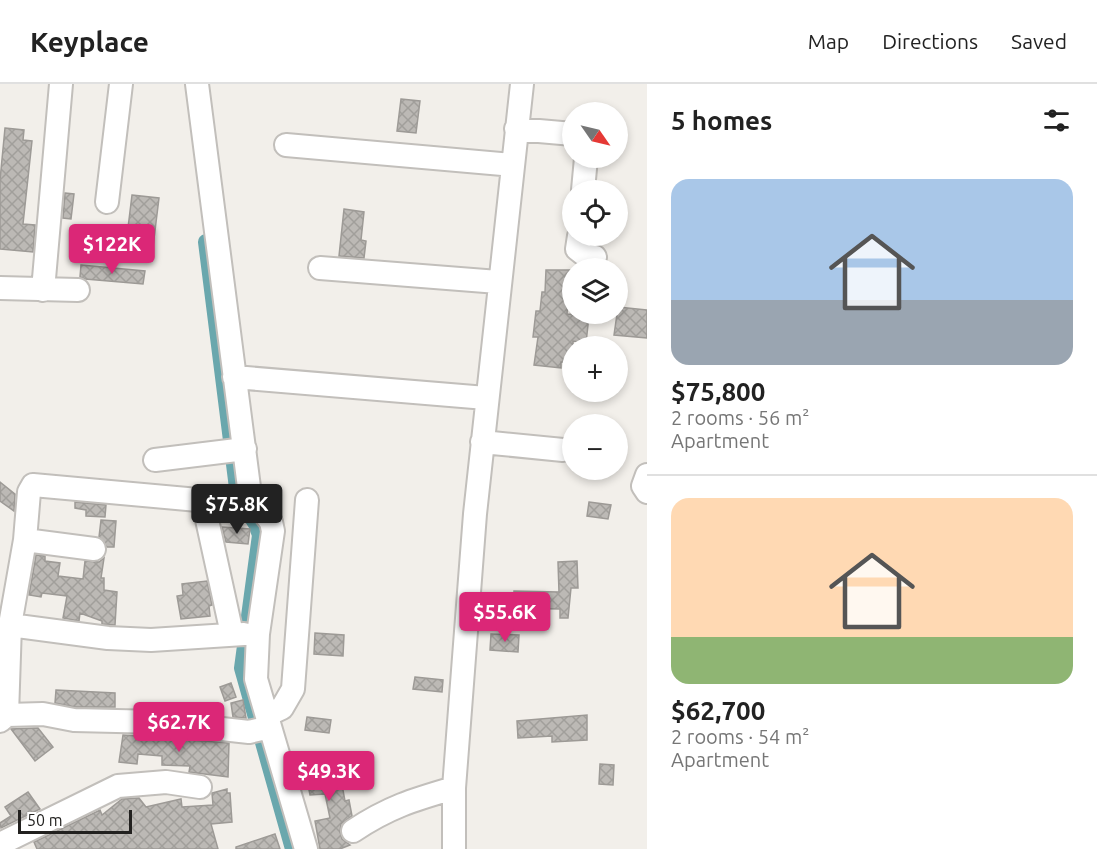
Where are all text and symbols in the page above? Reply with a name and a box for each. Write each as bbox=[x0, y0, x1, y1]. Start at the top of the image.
text: Keyplace bbox=[30, 26, 149, 57]
text: Map bbox=[808, 29, 849, 53]
text: Directions bbox=[882, 29, 978, 53]
text: Saved bbox=[1011, 29, 1067, 53]
north arrow bbox=[562, 102, 628, 168]
map controls bbox=[562, 102, 628, 480]
icon: filters bbox=[1040, 104, 1073, 137]
text: 5 homes bbox=[671, 106, 772, 135]
button: locate bbox=[562, 180, 628, 246]
icon: home bbox=[818, 218, 926, 326]
pin: $122K bbox=[70, 224, 154, 275]
text: $122K bbox=[83, 232, 141, 255]
button: layers bbox=[562, 258, 628, 324]
button: + bbox=[562, 336, 628, 402]
text: $75,800 bbox=[671, 377, 765, 406]
text: 2 rooms · 56 m² bbox=[671, 406, 809, 429]
button: − bbox=[562, 414, 628, 480]
text: Apartment bbox=[671, 429, 769, 452]
pin: $75.8K bbox=[188, 484, 286, 535]
text: $75.8K bbox=[205, 492, 269, 515]
icon: home bbox=[818, 537, 926, 645]
pin: $55.6K bbox=[456, 592, 554, 643]
text: $55.6K bbox=[473, 600, 537, 623]
text: $62,700 bbox=[671, 696, 765, 725]
pin: $62.7K bbox=[130, 702, 228, 753]
text: $62.7K bbox=[147, 710, 211, 733]
text: 2 rooms · 54 m² bbox=[671, 725, 809, 748]
text: Apartment bbox=[671, 748, 769, 771]
pin: $49.3K bbox=[280, 751, 378, 802]
text: $49.3K bbox=[297, 759, 361, 782]
scale bar bbox=[18, 807, 132, 834]
text: 50 m bbox=[27, 811, 63, 829]

